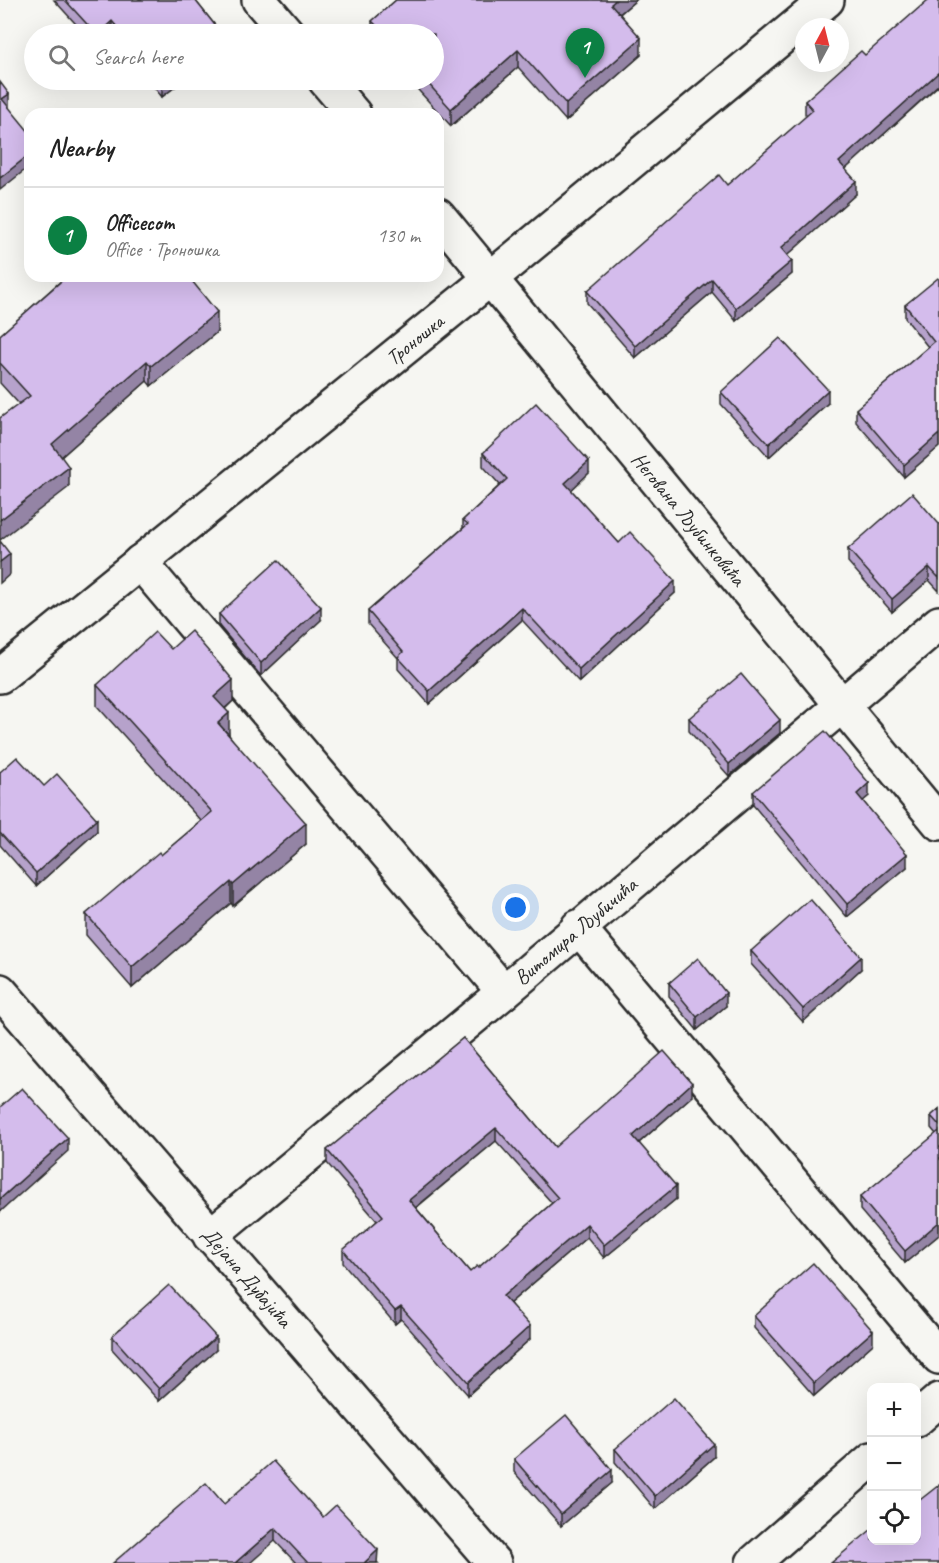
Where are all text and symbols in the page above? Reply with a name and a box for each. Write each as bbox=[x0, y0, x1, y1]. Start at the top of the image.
north arrow bbox=[795, 18, 849, 72]
search box bbox=[24, 24, 444, 90]
pin: 1 bbox=[566, 28, 604, 78]
icon: search bbox=[45, 41, 78, 74]
text: Search here bbox=[93, 43, 183, 71]
text: Nearby bbox=[48, 131, 113, 164]
text: Officecom bbox=[105, 209, 174, 237]
text: 1 bbox=[63, 223, 72, 248]
text: 130 m bbox=[377, 223, 420, 248]
text: Office · Троношка bbox=[105, 237, 219, 262]
street label: Троношка bbox=[381, 307, 451, 371]
street label: Негована Љубинковића bbox=[626, 447, 752, 593]
street label: Витомира Љубичића bbox=[509, 871, 644, 991]
your location bbox=[501, 893, 530, 922]
street label: Дејана Дубајића bbox=[196, 1221, 299, 1334]
map controls bbox=[867, 1383, 921, 1545]
button: + bbox=[867, 1383, 921, 1437]
button: − bbox=[867, 1437, 921, 1491]
button: locate bbox=[867, 1491, 921, 1545]

